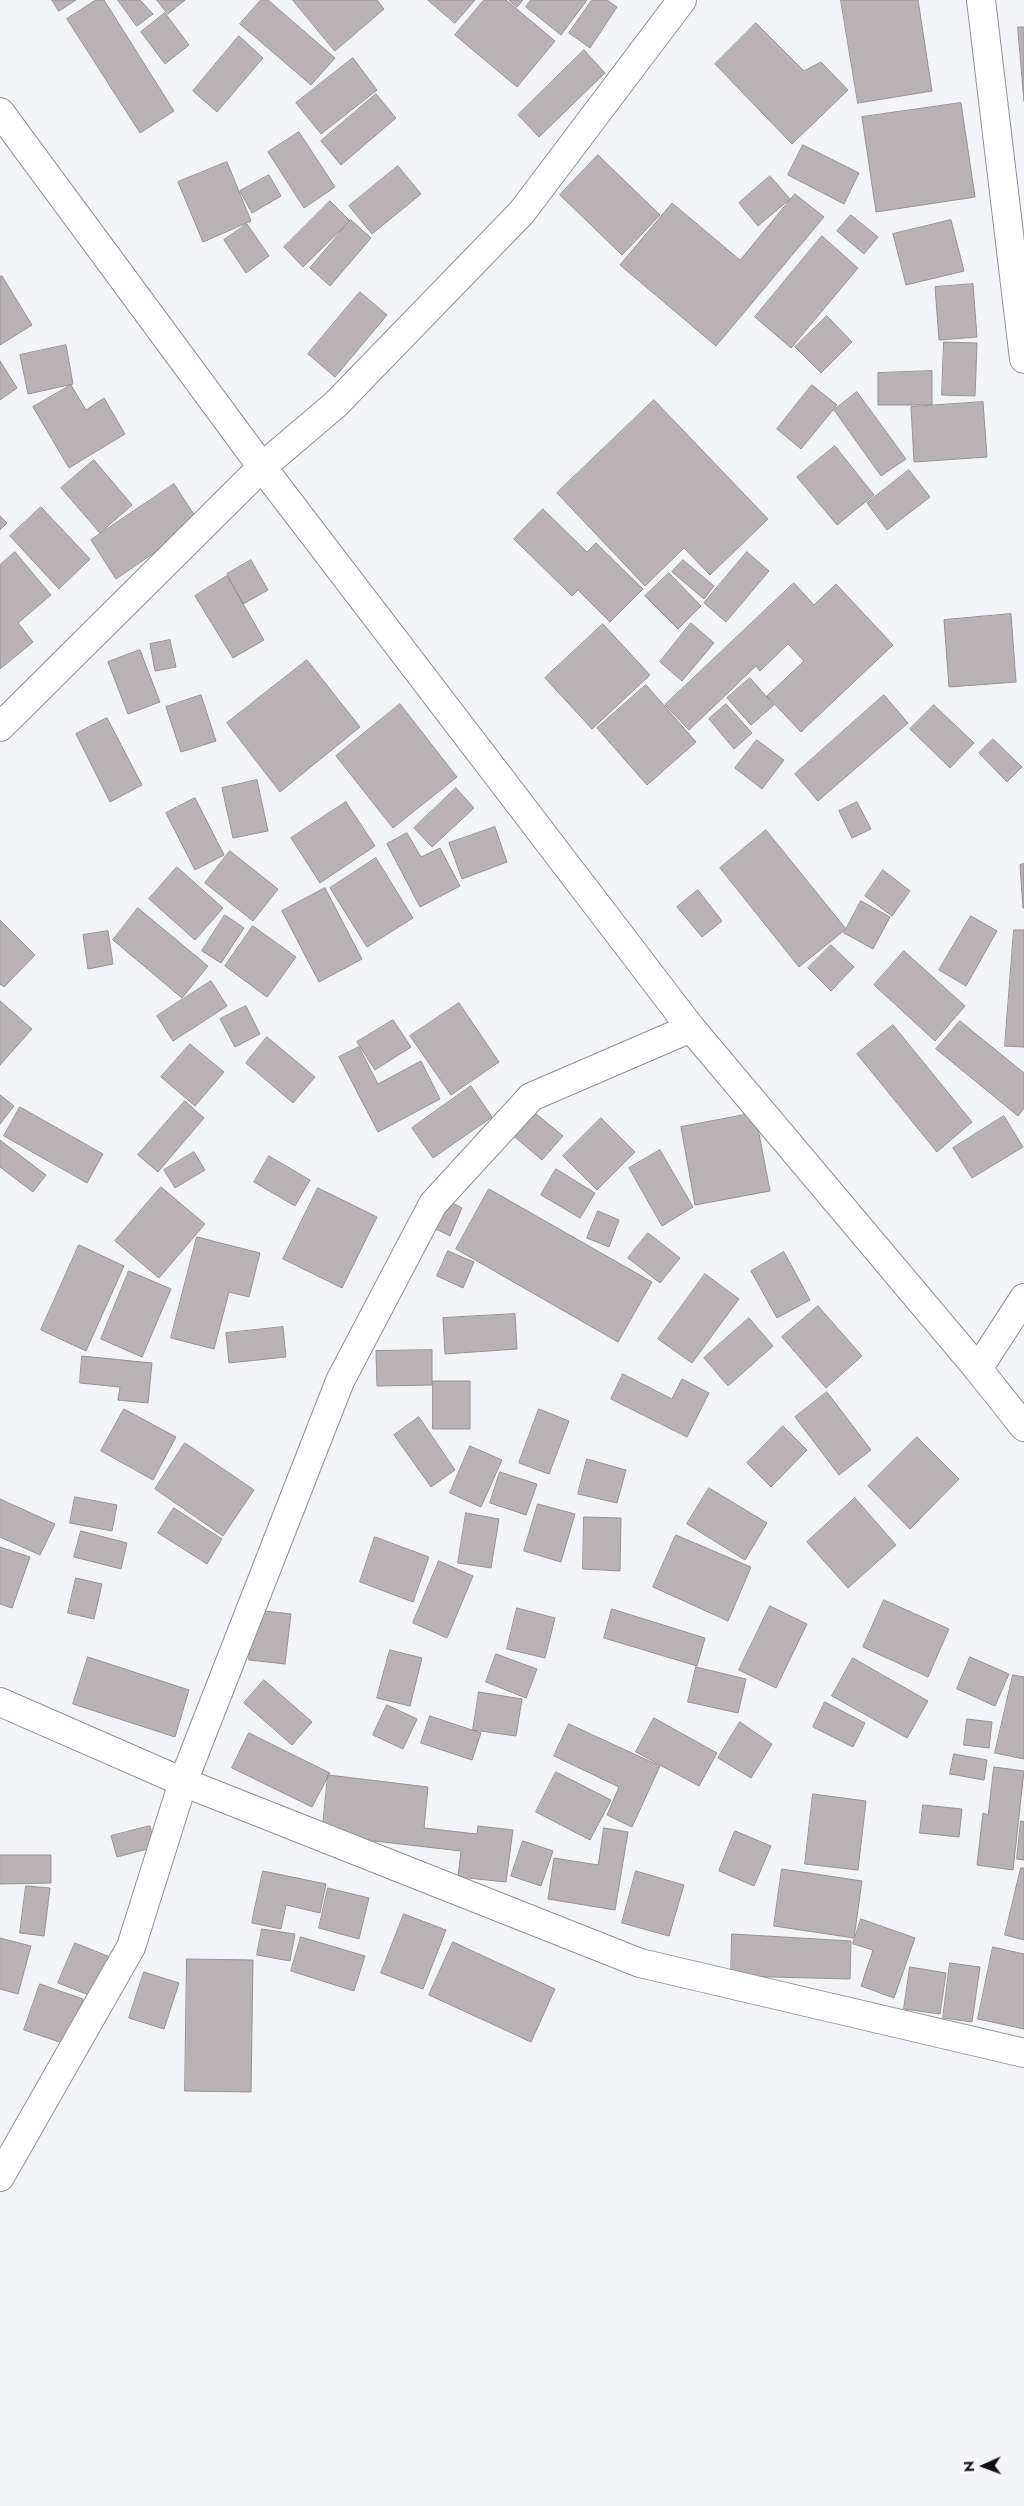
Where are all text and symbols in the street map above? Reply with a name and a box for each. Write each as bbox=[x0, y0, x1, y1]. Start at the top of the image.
north arrow bbox=[959, 2441, 1009, 2491]
text: N bbox=[959, 2461, 979, 2472]

